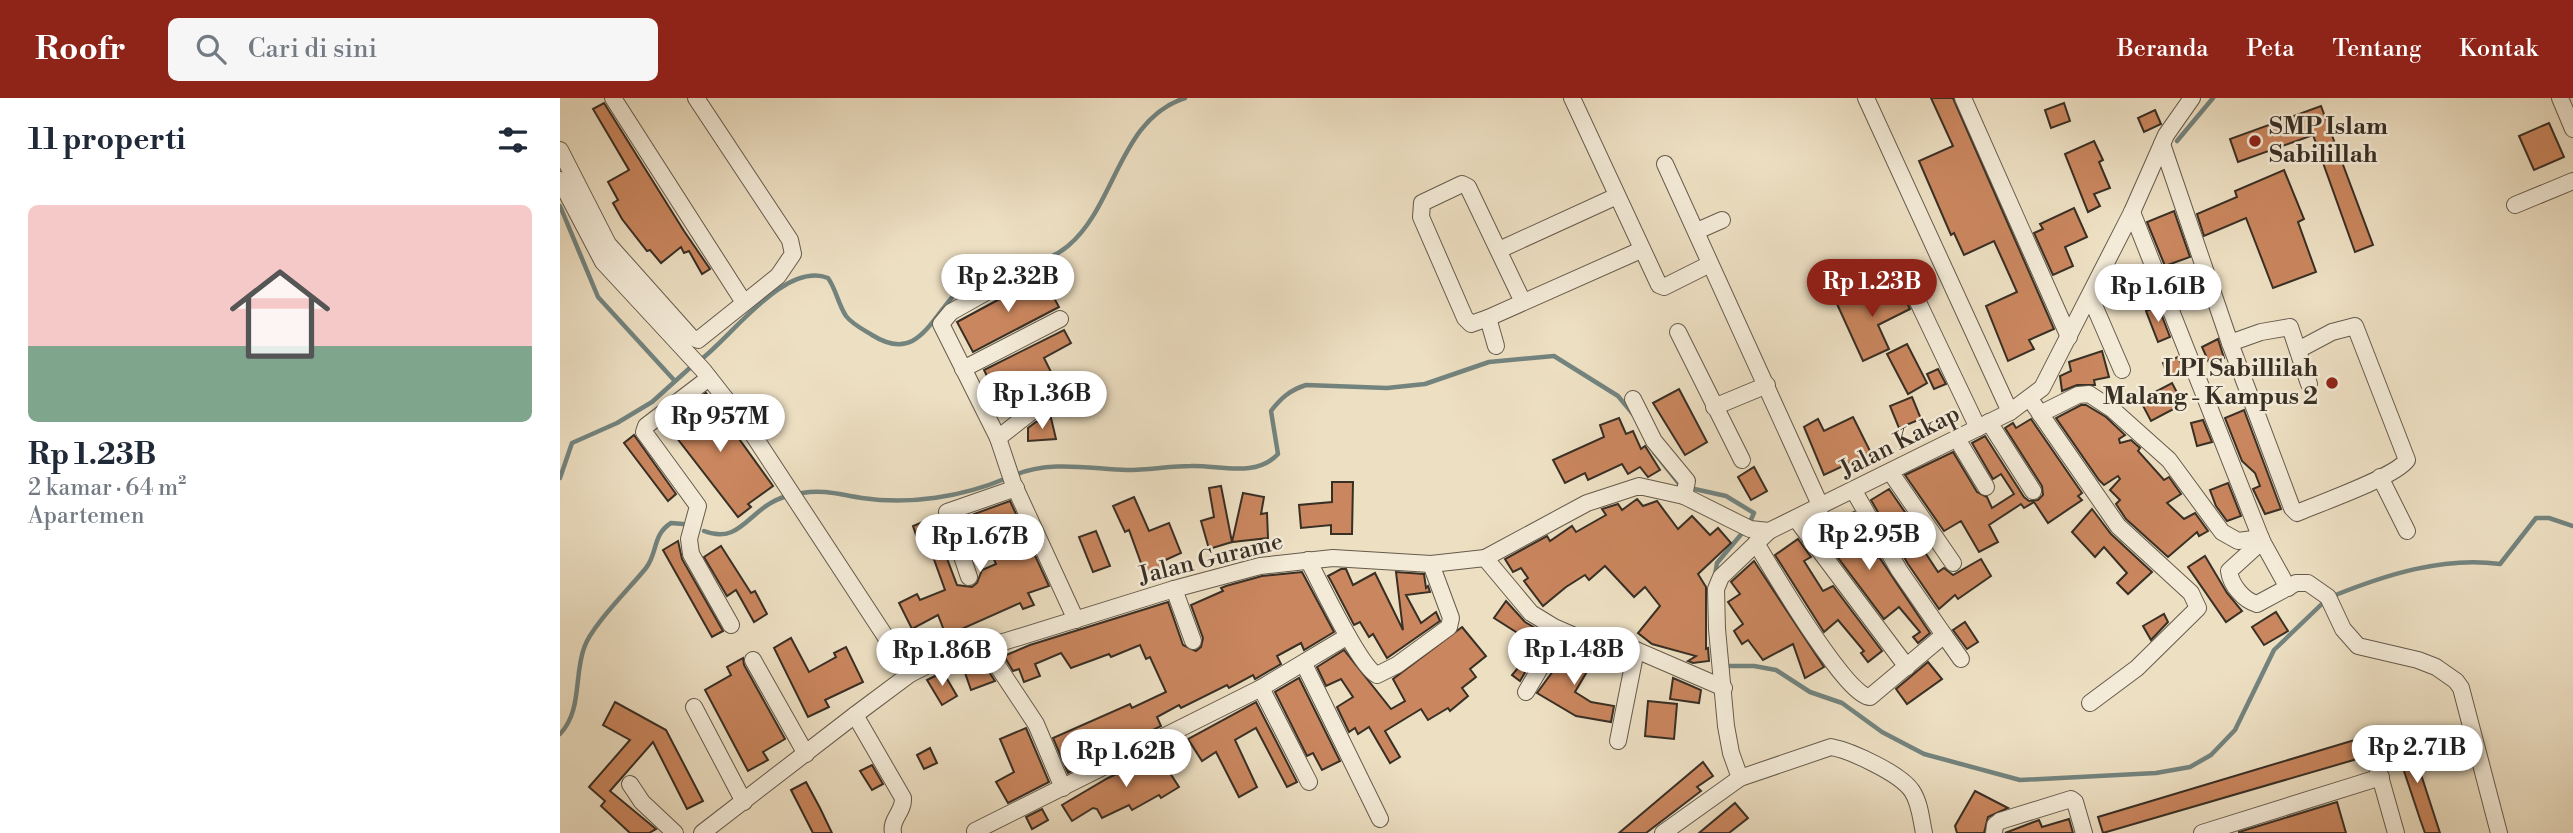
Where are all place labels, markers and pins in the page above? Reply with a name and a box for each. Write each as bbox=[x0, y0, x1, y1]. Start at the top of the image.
place label: SMP Islam Sabilillah bbox=[2269, 112, 2388, 170]
marker: SMP Islam Sabilillah bbox=[2247, 133, 2263, 149]
pin: Rp 2.32B bbox=[936, 254, 1080, 314]
pin: Rp 1.23B bbox=[1800, 260, 1944, 319]
pin: Rp 1.61B bbox=[2086, 264, 2230, 324]
place label: LPI Sabillilah Malang - Kampus 2 bbox=[2103, 354, 2318, 412]
pin: Rp 1.36B bbox=[970, 372, 1114, 431]
marker: LPI Sabillilah Malang - Kampus 2 bbox=[2324, 375, 2340, 391]
pin: Rp 957M bbox=[655, 394, 785, 454]
pin: Rp 2.95B bbox=[1797, 512, 1941, 572]
pin: Rp 1.67B bbox=[908, 514, 1052, 574]
pin: Rp 1.86B bbox=[870, 628, 1014, 688]
pin: Rp 1.48B bbox=[1502, 628, 1646, 687]
pin: Rp 2.71B bbox=[2345, 726, 2489, 785]
pin: Rp 1.62B bbox=[1054, 730, 1198, 789]

